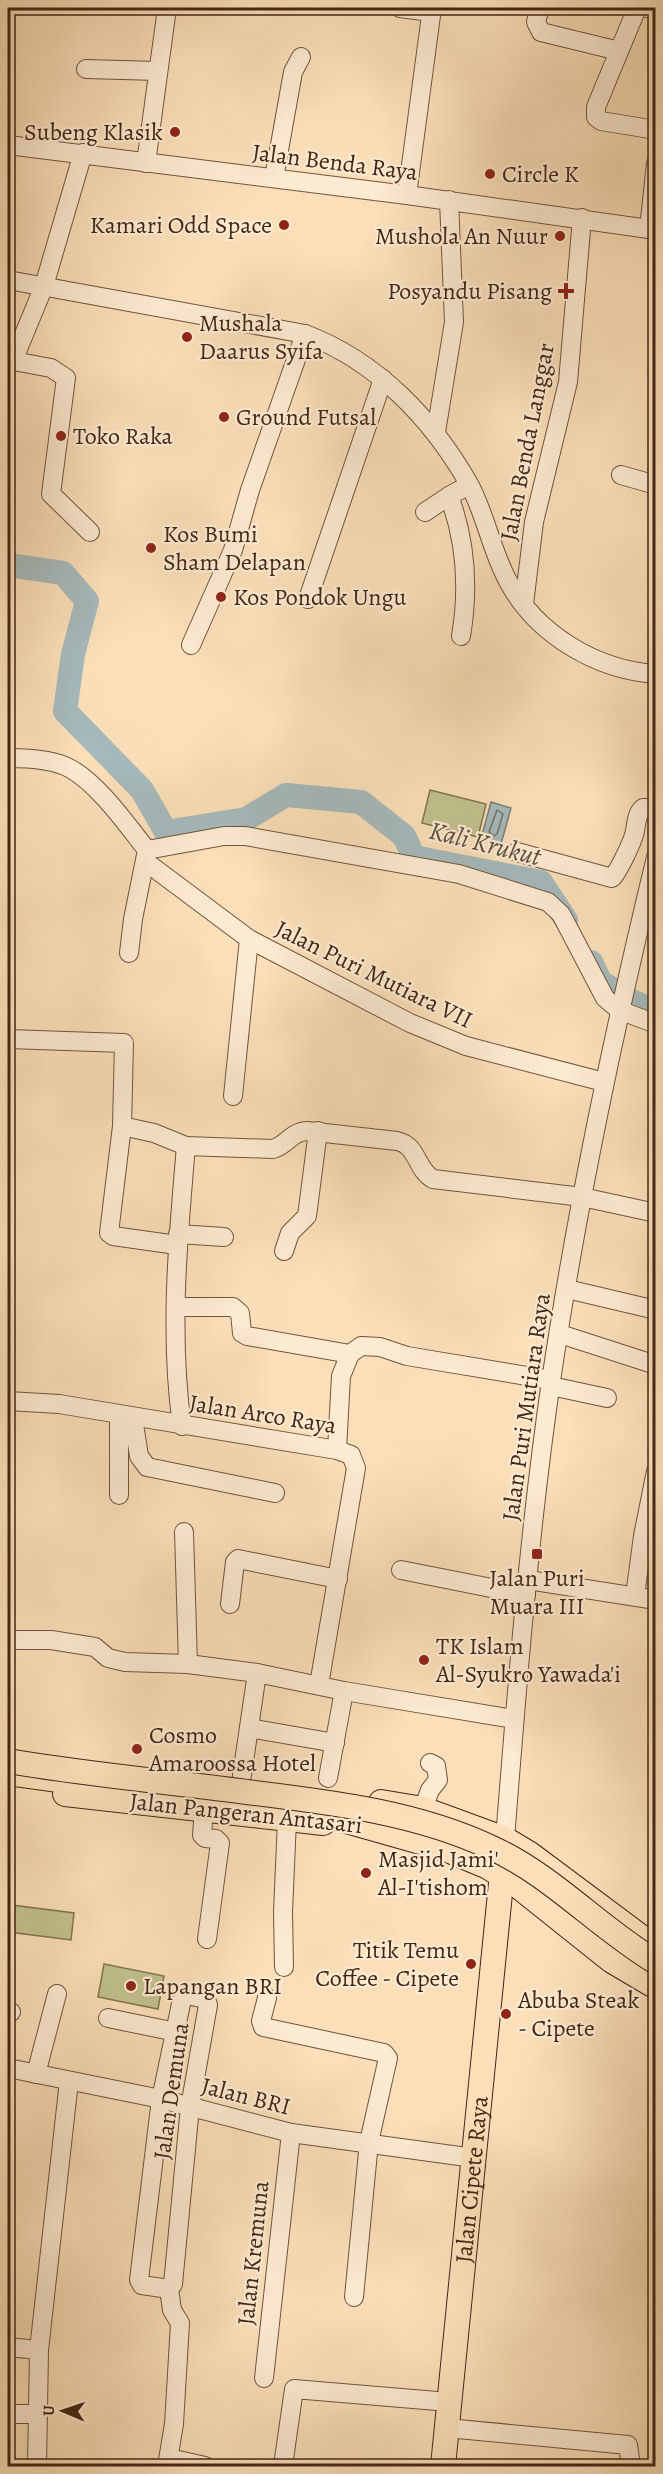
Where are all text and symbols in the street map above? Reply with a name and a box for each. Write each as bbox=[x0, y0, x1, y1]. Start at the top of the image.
place label: Subeng Klasik bbox=[24, 116, 163, 148]
marker: Subeng Klasik bbox=[168, 125, 182, 139]
street label: Jalan Benda Raya bbox=[250, 136, 420, 188]
place label: Circle K bbox=[502, 158, 579, 190]
marker: Circle K bbox=[483, 167, 497, 181]
place label: Kamari Odd Space bbox=[90, 209, 272, 241]
marker: Kamari Odd Space bbox=[277, 218, 291, 232]
place label: Mushola An Nuur bbox=[375, 220, 548, 252]
marker: Mushola An Nuur bbox=[553, 229, 567, 243]
place label: Posyandu Pisang bbox=[387, 275, 552, 307]
marker: Posyandu Pisang bbox=[557, 282, 575, 300]
place label: Mushala Daarus Syifa bbox=[199, 307, 324, 367]
marker: Mushala Daarus Syifa bbox=[180, 330, 194, 344]
street label: Jalan Benda Langgar bbox=[492, 340, 562, 544]
place label: Ground Futsal bbox=[236, 401, 376, 433]
marker: Ground Futsal bbox=[217, 410, 231, 424]
place label: Toko Raka bbox=[73, 420, 174, 452]
marker: Toko Raka bbox=[54, 429, 68, 443]
place label: Kos Bumi Sham Delapan bbox=[163, 518, 306, 578]
marker: Kos Bumi Sham Delapan bbox=[144, 541, 158, 555]
place label: Kos Pondok Ungu bbox=[233, 581, 407, 613]
marker: Kos Pondok Ungu bbox=[214, 590, 228, 604]
water label: Kali Krukut bbox=[426, 813, 546, 875]
street label: Jalan Puri Mutiara VII bbox=[270, 912, 478, 1036]
street label: Jalan Puri Mutiara Raya bbox=[494, 1290, 558, 1523]
street label: Jalan Arco Raya bbox=[187, 1387, 340, 1442]
marker: Jalan Puri Muara III bbox=[530, 1547, 544, 1561]
place label: Jalan Puri Muara III bbox=[489, 1562, 585, 1622]
place label: TK Islam Al-Syukro Yawada'i bbox=[435, 1630, 621, 1690]
marker: TK Islam Al-Syukro Yawada'i bbox=[417, 1653, 431, 1667]
place label: Cosmo Amaroossa Hotel bbox=[148, 1719, 316, 1779]
marker: Cosmo Amaroossa Hotel bbox=[130, 1742, 144, 1756]
street label: Jalan Pangeran Antasari bbox=[128, 1785, 364, 1841]
place label: Masjid Jami' Al-I'tishom bbox=[377, 1843, 499, 1903]
marker: Masjid Jami' Al-I'tishom bbox=[359, 1866, 373, 1880]
place label: Titik Temu Coffee - Cipete bbox=[315, 1934, 459, 1994]
marker: Titik Temu Coffee - Cipete bbox=[464, 1957, 478, 1971]
place label: Lapangan BRI bbox=[143, 1970, 282, 2002]
marker: Lapangan BRI bbox=[124, 1979, 138, 1993]
place label: Abuba Steak - Cipete bbox=[517, 1984, 639, 2044]
marker: Abuba Steak - Cipete bbox=[499, 2007, 513, 2021]
street label: Jalan Demuna bbox=[146, 2020, 197, 2162]
street label: Jalan BRI bbox=[198, 2069, 294, 2123]
street label: Jalan Cipete Raya bbox=[447, 2093, 496, 2265]
street label: Jalan Kremuna bbox=[229, 2178, 277, 2327]
north arrow bbox=[33, 2381, 93, 2441]
text: U bbox=[38, 2404, 60, 2416]

